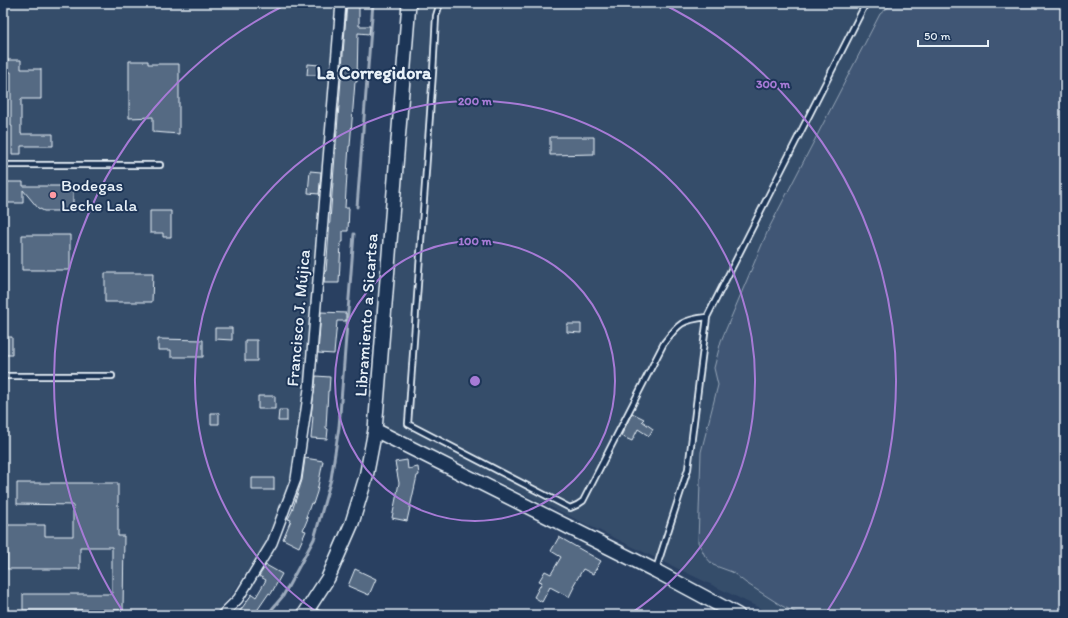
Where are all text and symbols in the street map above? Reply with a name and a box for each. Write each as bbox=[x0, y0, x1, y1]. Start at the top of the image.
scale bar bbox=[918, 22, 988, 48]
text: 50 m bbox=[924, 29, 950, 43]
district label: La Corregidora bbox=[317, 62, 432, 84]
text: 300 m bbox=[756, 77, 791, 91]
text: 200 m bbox=[458, 94, 493, 108]
place label: Bodegas Leche Lala bbox=[61, 175, 137, 215]
marker: Bodegas Leche Lala bbox=[48, 190, 58, 200]
street label: Libramiento a Sicartsa bbox=[350, 232, 382, 397]
text: 100 m bbox=[458, 234, 492, 248]
street label: Francisco J. Mújica bbox=[282, 249, 314, 387]
centre of rings bbox=[468, 374, 482, 388]

